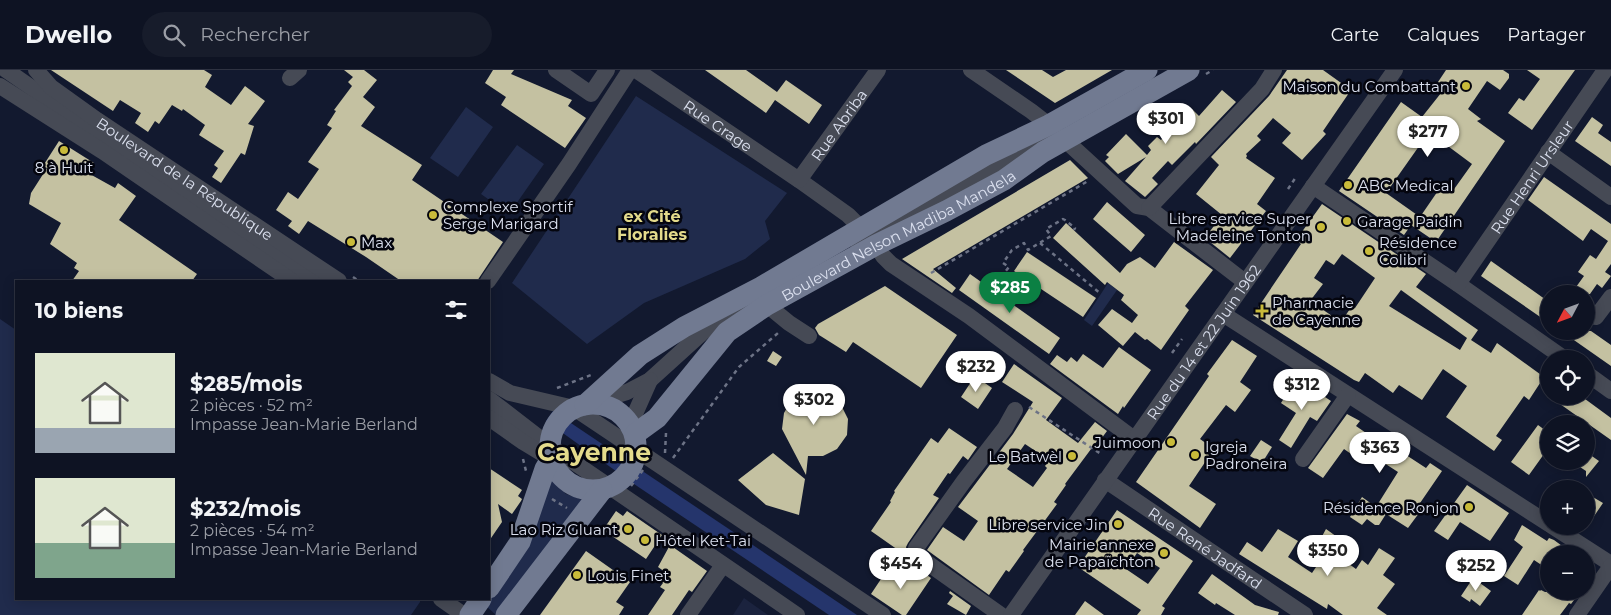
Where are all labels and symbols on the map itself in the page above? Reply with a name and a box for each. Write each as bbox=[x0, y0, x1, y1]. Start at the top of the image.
place label: Maison du Combattant bbox=[1282, 77, 1456, 96]
marker: Maison du Combattant bbox=[1460, 80, 1472, 92]
street label: Rue Abriba bbox=[807, 85, 871, 164]
street label: Rue Grage bbox=[680, 95, 756, 155]
pin: $301 bbox=[1136, 102, 1196, 145]
street label: Boulevard de la République bbox=[93, 113, 277, 244]
pin: $277 bbox=[1398, 116, 1458, 158]
street label: Rue Henri Ursleur bbox=[1486, 116, 1577, 237]
marker: 8 à Huit bbox=[58, 144, 70, 156]
place label: 8 à Huit bbox=[35, 158, 93, 177]
street label: Boulevard Nelson Madiba Mandela bbox=[778, 165, 1019, 305]
place label: ABC Medical bbox=[1358, 176, 1454, 195]
marker: ABC Medical bbox=[1342, 179, 1354, 191]
place label: Complexe Sportif Serge Marigard bbox=[443, 197, 574, 233]
district label: ex Cité Floralies bbox=[617, 207, 687, 244]
marker: Complexe Sportif Serge Marigard bbox=[427, 209, 439, 221]
place label: Libre service Super Madeleine Tonton bbox=[1169, 209, 1311, 245]
place label: Garage Paidin bbox=[1357, 212, 1463, 231]
marker: Garage Paidin bbox=[1341, 215, 1353, 227]
marker: Libre service Super Madeleine Tonton bbox=[1315, 221, 1327, 233]
place label: Max bbox=[361, 233, 392, 252]
place label: Résidence Colibri bbox=[1379, 233, 1457, 269]
marker: Max bbox=[345, 236, 357, 248]
marker: Résidence Colibri bbox=[1363, 245, 1375, 257]
street label: Rue du 14 et 22 Juin 1962 bbox=[1142, 261, 1265, 423]
pin: $285 bbox=[980, 272, 1040, 314]
north arrow bbox=[1540, 285, 1595, 340]
place label: Pharmacie de Cayenne bbox=[1272, 293, 1361, 329]
marker: Pharmacie de Cayenne bbox=[1256, 305, 1268, 317]
pin: $232 bbox=[946, 350, 1006, 393]
pin: $312 bbox=[1272, 368, 1332, 411]
pin: $302 bbox=[784, 384, 844, 426]
pin: $363 bbox=[1350, 432, 1410, 474]
place label: Juimoon bbox=[1094, 433, 1161, 452]
marker: Juimoon bbox=[1165, 436, 1177, 448]
district label: Cayenne bbox=[537, 437, 651, 467]
place label: Igreja Padroneira bbox=[1205, 437, 1287, 473]
place label: Le Batwèl bbox=[988, 447, 1062, 466]
marker: Igreja Padroneira bbox=[1189, 449, 1201, 461]
marker: Le Batwèl bbox=[1066, 450, 1078, 462]
place label: Résidence Ronjon bbox=[1323, 498, 1459, 517]
marker: Résidence Ronjon bbox=[1463, 501, 1475, 513]
street label: Rue René Jadfard bbox=[1145, 503, 1266, 593]
place label: Libre service Jin bbox=[988, 515, 1108, 534]
marker: Libre service Jin bbox=[1112, 518, 1124, 530]
place label: Lao Riz Gluant bbox=[510, 520, 618, 539]
marker: Lao Riz Gluant bbox=[622, 523, 634, 535]
place label: Hôtel Ket-Tai bbox=[655, 531, 751, 550]
marker: Hôtel Ket-Tai bbox=[639, 534, 651, 546]
pin: $350 bbox=[1298, 534, 1358, 577]
place label: Mairie annexe de Papaïchton bbox=[1045, 535, 1154, 571]
marker: Mairie annexe de Papaïchton bbox=[1158, 547, 1170, 559]
pin: $454 bbox=[871, 548, 931, 590]
pin: $252 bbox=[1446, 550, 1506, 592]
place label: Louis Finet bbox=[587, 566, 669, 585]
marker: Louis Finet bbox=[571, 569, 583, 581]

